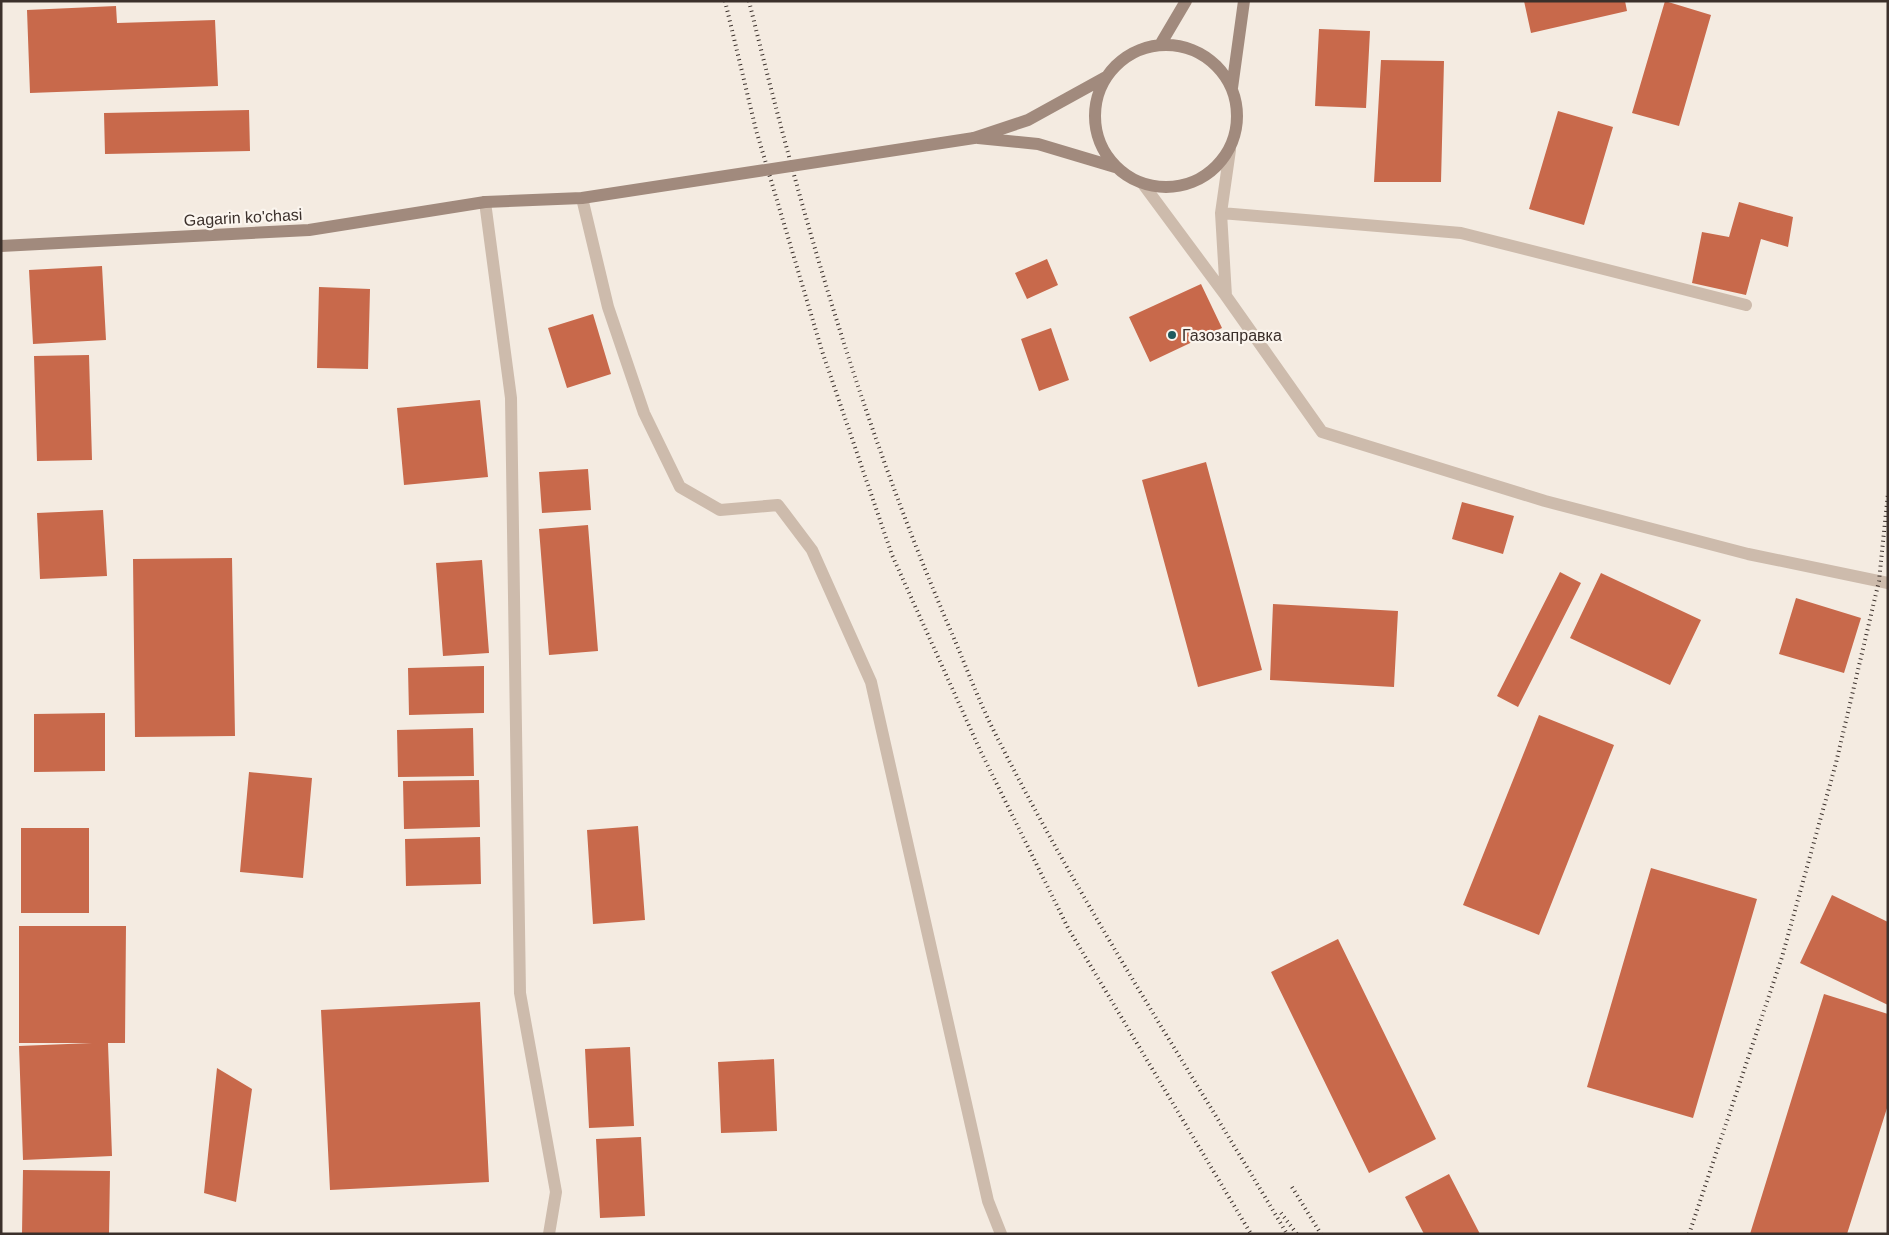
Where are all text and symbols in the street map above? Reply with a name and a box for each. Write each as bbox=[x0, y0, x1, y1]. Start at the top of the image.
street label: Gagarin ko'chasi bbox=[183, 206, 303, 229]
place label: Газозаправка bbox=[1182, 327, 1282, 344]
marker: Газозаправка bbox=[1166, 329, 1178, 341]

